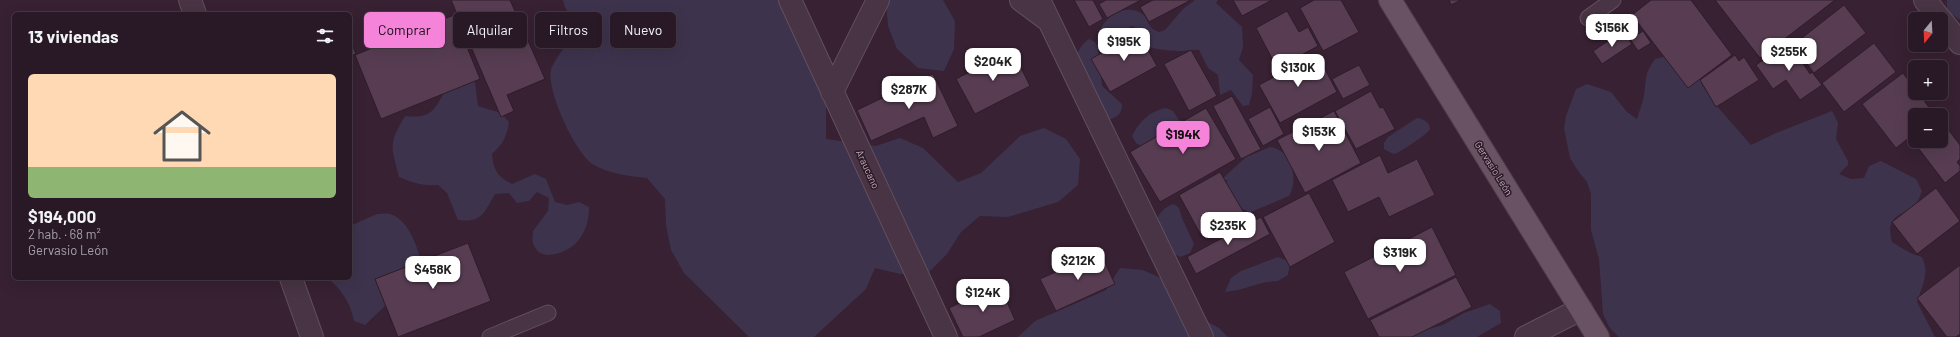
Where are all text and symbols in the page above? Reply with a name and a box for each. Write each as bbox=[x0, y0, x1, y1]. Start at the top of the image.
chip: Comprar bbox=[364, 12, 445, 48]
chip: Alquilar bbox=[453, 12, 527, 48]
chip: Filtros bbox=[535, 12, 602, 48]
chip: Nuevo bbox=[610, 12, 676, 48]
north arrow bbox=[1908, 12, 1948, 52]
map controls bbox=[1908, 12, 1948, 148]
pin: $156K bbox=[1584, 14, 1640, 48]
text: $156K bbox=[1595, 19, 1629, 35]
icon: filters bbox=[314, 25, 336, 47]
text: 13 viviendas bbox=[28, 26, 119, 46]
pin: $195K bbox=[1096, 28, 1152, 62]
text: $195K bbox=[1107, 33, 1141, 49]
pin: $255K bbox=[1761, 38, 1817, 72]
text: $255K bbox=[1771, 43, 1807, 59]
pin: $204K bbox=[965, 48, 1021, 82]
text: $204K bbox=[974, 53, 1012, 69]
pin: $130K bbox=[1270, 54, 1326, 88]
text: $130K bbox=[1281, 59, 1315, 75]
button: + bbox=[1908, 60, 1948, 100]
pin: $287K bbox=[881, 76, 937, 110]
text: $287K bbox=[891, 81, 927, 97]
icon: home bbox=[146, 100, 218, 172]
button: − bbox=[1908, 108, 1948, 148]
pin: $153K bbox=[1291, 118, 1347, 152]
pin: $194K bbox=[1155, 121, 1211, 155]
text: $153K bbox=[1302, 123, 1336, 139]
text: $194K bbox=[1166, 126, 1200, 142]
street label: Gervasio León bbox=[1473, 139, 1515, 197]
street label: Araucano bbox=[854, 148, 882, 190]
text: $194,000 bbox=[28, 206, 96, 226]
pin: $235K bbox=[1200, 212, 1256, 246]
text: $235K bbox=[1210, 217, 1246, 233]
text: 2 hab. · 68 m² bbox=[28, 226, 101, 242]
pin: $319K bbox=[1372, 239, 1428, 273]
text: Gervasio León bbox=[28, 242, 108, 258]
text: $319K bbox=[1383, 244, 1417, 260]
pin: $212K bbox=[1050, 247, 1106, 281]
text: $212K bbox=[1061, 252, 1095, 268]
pin: $458K bbox=[405, 256, 461, 290]
text: $458K bbox=[414, 261, 452, 277]
pin: $124K bbox=[955, 279, 1011, 313]
text: $124K bbox=[965, 284, 1001, 300]

